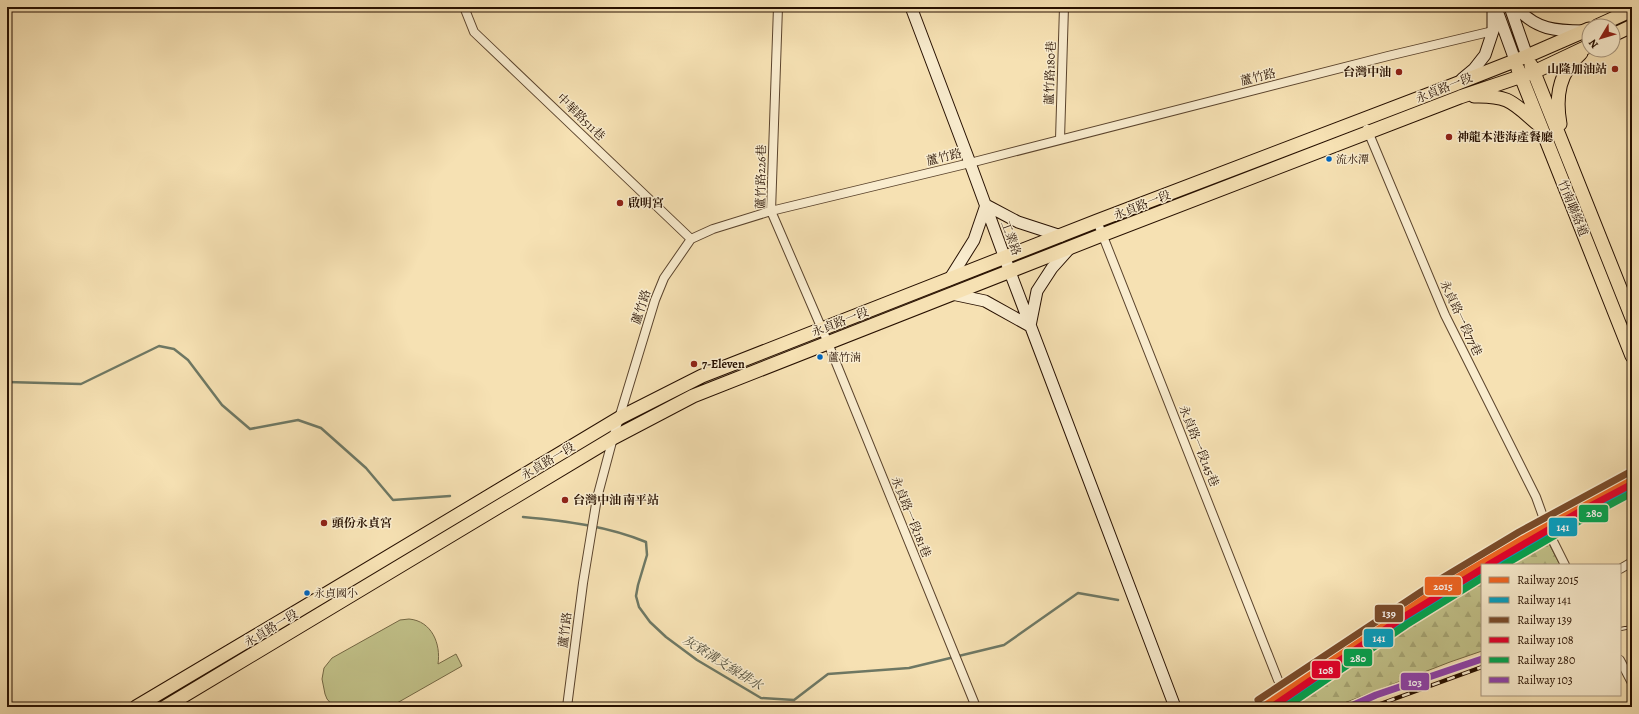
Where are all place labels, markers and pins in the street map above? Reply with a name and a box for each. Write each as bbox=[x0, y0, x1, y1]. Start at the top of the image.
place label: 山隆加油站 bbox=[1547, 61, 1607, 77]
place label: 台灣中油 bbox=[1343, 64, 1391, 80]
marker: 山隆加油站 bbox=[1610, 64, 1620, 74]
marker: 台灣中油 bbox=[1394, 67, 1404, 77]
place label: 神龍本港海產餐廳 bbox=[1457, 129, 1553, 145]
marker: 神龍本港海產餐廳 bbox=[1444, 132, 1454, 142]
place label: 流水潭 bbox=[1336, 152, 1369, 167]
marker: 流水潭 bbox=[1324, 154, 1334, 164]
place label: 啟明宮 bbox=[628, 195, 664, 211]
marker: 啟明宮 bbox=[615, 198, 625, 208]
place label: 蘆竹湳 bbox=[828, 350, 861, 365]
marker: 蘆竹湳 bbox=[815, 352, 825, 362]
place label: 7-Eleven bbox=[702, 356, 745, 372]
marker: 7-Eleven bbox=[689, 359, 699, 369]
place label: 台灣中油 南平站 bbox=[573, 492, 659, 508]
marker: 台灣中油 南平站 bbox=[560, 495, 570, 505]
place label: 頭份永貞宮 bbox=[332, 515, 392, 531]
marker: 頭份永貞宮 bbox=[319, 518, 329, 528]
place label: 永貞國小 bbox=[314, 586, 358, 601]
marker: 永貞國小 bbox=[302, 588, 312, 598]

